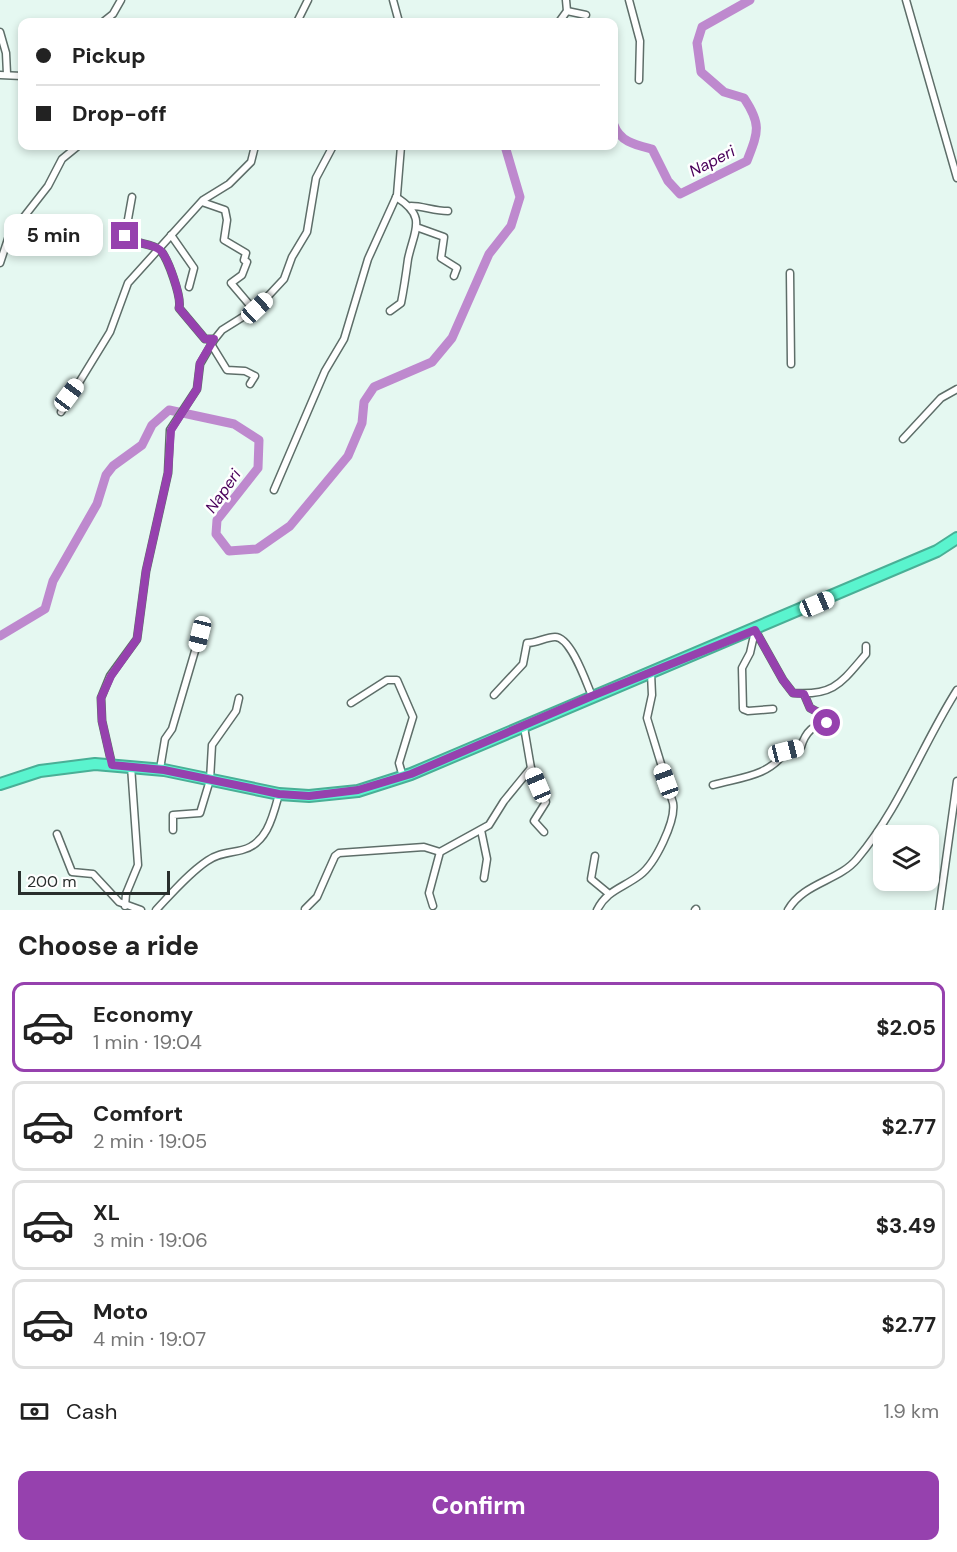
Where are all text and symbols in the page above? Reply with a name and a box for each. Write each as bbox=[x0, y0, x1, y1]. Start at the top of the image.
text: Pickup bbox=[72, 41, 146, 70]
text: Drop-off bbox=[72, 99, 167, 128]
water label: Naperi bbox=[686, 140, 740, 181]
callout: 5 min bbox=[5, 215, 104, 257]
text: 5 min bbox=[27, 222, 80, 248]
route end bbox=[111, 222, 138, 249]
car bbox=[238, 289, 276, 327]
car bbox=[51, 375, 87, 415]
water label: Naperi bbox=[200, 464, 246, 517]
car bbox=[797, 589, 837, 619]
car bbox=[187, 614, 213, 654]
route start bbox=[813, 709, 840, 736]
car bbox=[766, 738, 806, 764]
car bbox=[651, 761, 681, 801]
car bbox=[523, 765, 553, 805]
map controls bbox=[873, 825, 939, 891]
button: layers bbox=[873, 825, 939, 891]
scale bar bbox=[18, 868, 170, 896]
text: 200 m bbox=[27, 871, 76, 892]
text: Choose a ride bbox=[18, 928, 199, 963]
icon: car bbox=[21, 1000, 75, 1054]
text: Economy bbox=[93, 1000, 193, 1029]
text: $2.05 bbox=[876, 1013, 936, 1042]
text: 1 min · 19:04 bbox=[93, 1029, 202, 1055]
icon: car bbox=[21, 1099, 75, 1153]
text: Comfort bbox=[93, 1099, 183, 1128]
text: $2.77 bbox=[882, 1112, 936, 1141]
text: 2 min · 19:05 bbox=[93, 1128, 207, 1154]
icon: car bbox=[21, 1198, 75, 1252]
text: XL bbox=[93, 1198, 120, 1227]
text: $3.49 bbox=[876, 1211, 936, 1240]
text: 3 min · 19:06 bbox=[93, 1227, 208, 1253]
icon: car bbox=[21, 1297, 75, 1351]
text: Moto bbox=[93, 1297, 148, 1326]
text: $2.77 bbox=[882, 1310, 936, 1339]
text: 4 min · 19:07 bbox=[93, 1326, 206, 1352]
icon: cash bbox=[18, 1395, 51, 1428]
text: Cash bbox=[66, 1397, 117, 1426]
text: 1.9 km bbox=[884, 1398, 939, 1424]
button: Confirm bbox=[18, 1471, 939, 1540]

